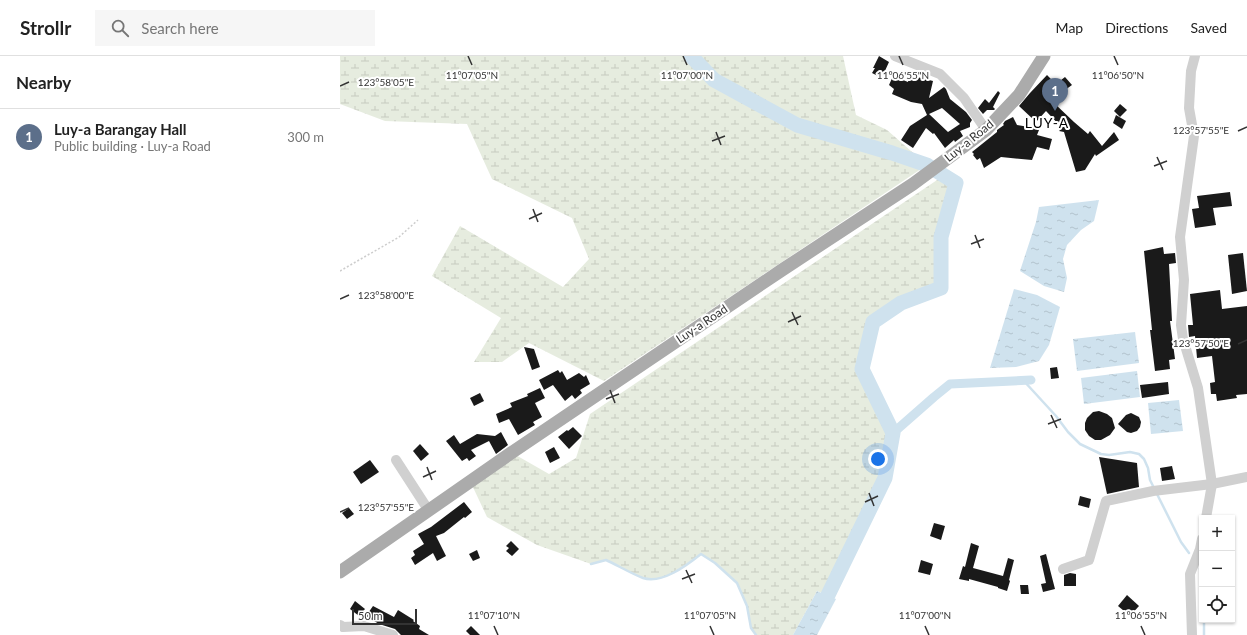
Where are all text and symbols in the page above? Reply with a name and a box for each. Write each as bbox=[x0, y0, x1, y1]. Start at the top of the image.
search box bbox=[95, 10, 375, 46]
text: Strollr bbox=[20, 16, 71, 39]
icon: search bbox=[109, 17, 131, 39]
text: Search here bbox=[141, 19, 219, 37]
text: Map bbox=[1056, 19, 1083, 36]
text: Directions bbox=[1105, 19, 1168, 36]
text: Saved bbox=[1190, 19, 1227, 36]
text: 11°07'05"N bbox=[446, 69, 498, 81]
text: 11°07'00"N bbox=[661, 69, 713, 81]
text: 11°06'55"N bbox=[877, 69, 929, 81]
text: 11°06'50"N bbox=[1092, 69, 1144, 81]
text: Nearby bbox=[16, 72, 71, 93]
text: 123°58'05"E bbox=[358, 76, 414, 88]
pin: 1 bbox=[1042, 78, 1068, 111]
district label: LUY-A bbox=[1025, 114, 1069, 131]
street label: Luy-a Road bbox=[941, 116, 996, 165]
text: Luy-a Barangay Hall bbox=[54, 120, 187, 138]
text: 123°57'55"E bbox=[1173, 124, 1229, 136]
text: 1 bbox=[25, 129, 33, 145]
text: 300 m bbox=[287, 129, 324, 145]
text: Public building · Luy-a Road bbox=[54, 138, 211, 154]
text: 123°58'00"E bbox=[358, 289, 414, 301]
street label: Luy-a Road bbox=[673, 301, 730, 346]
text: 123°57'50"E bbox=[1173, 337, 1229, 349]
your location bbox=[868, 449, 888, 469]
text: 123°57'55"E bbox=[358, 501, 414, 513]
map controls bbox=[1199, 515, 1235, 623]
button: + bbox=[1199, 515, 1235, 551]
button: − bbox=[1199, 551, 1235, 587]
button: locate bbox=[1199, 587, 1235, 623]
scale bar bbox=[352, 607, 417, 626]
text: 50 m bbox=[358, 609, 383, 622]
text: 11°07'10"N bbox=[468, 609, 520, 621]
text: 11°07'05"N bbox=[684, 609, 736, 621]
text: 11°07'00"N bbox=[899, 609, 951, 621]
text: 11°06'55"N bbox=[1115, 609, 1167, 621]

